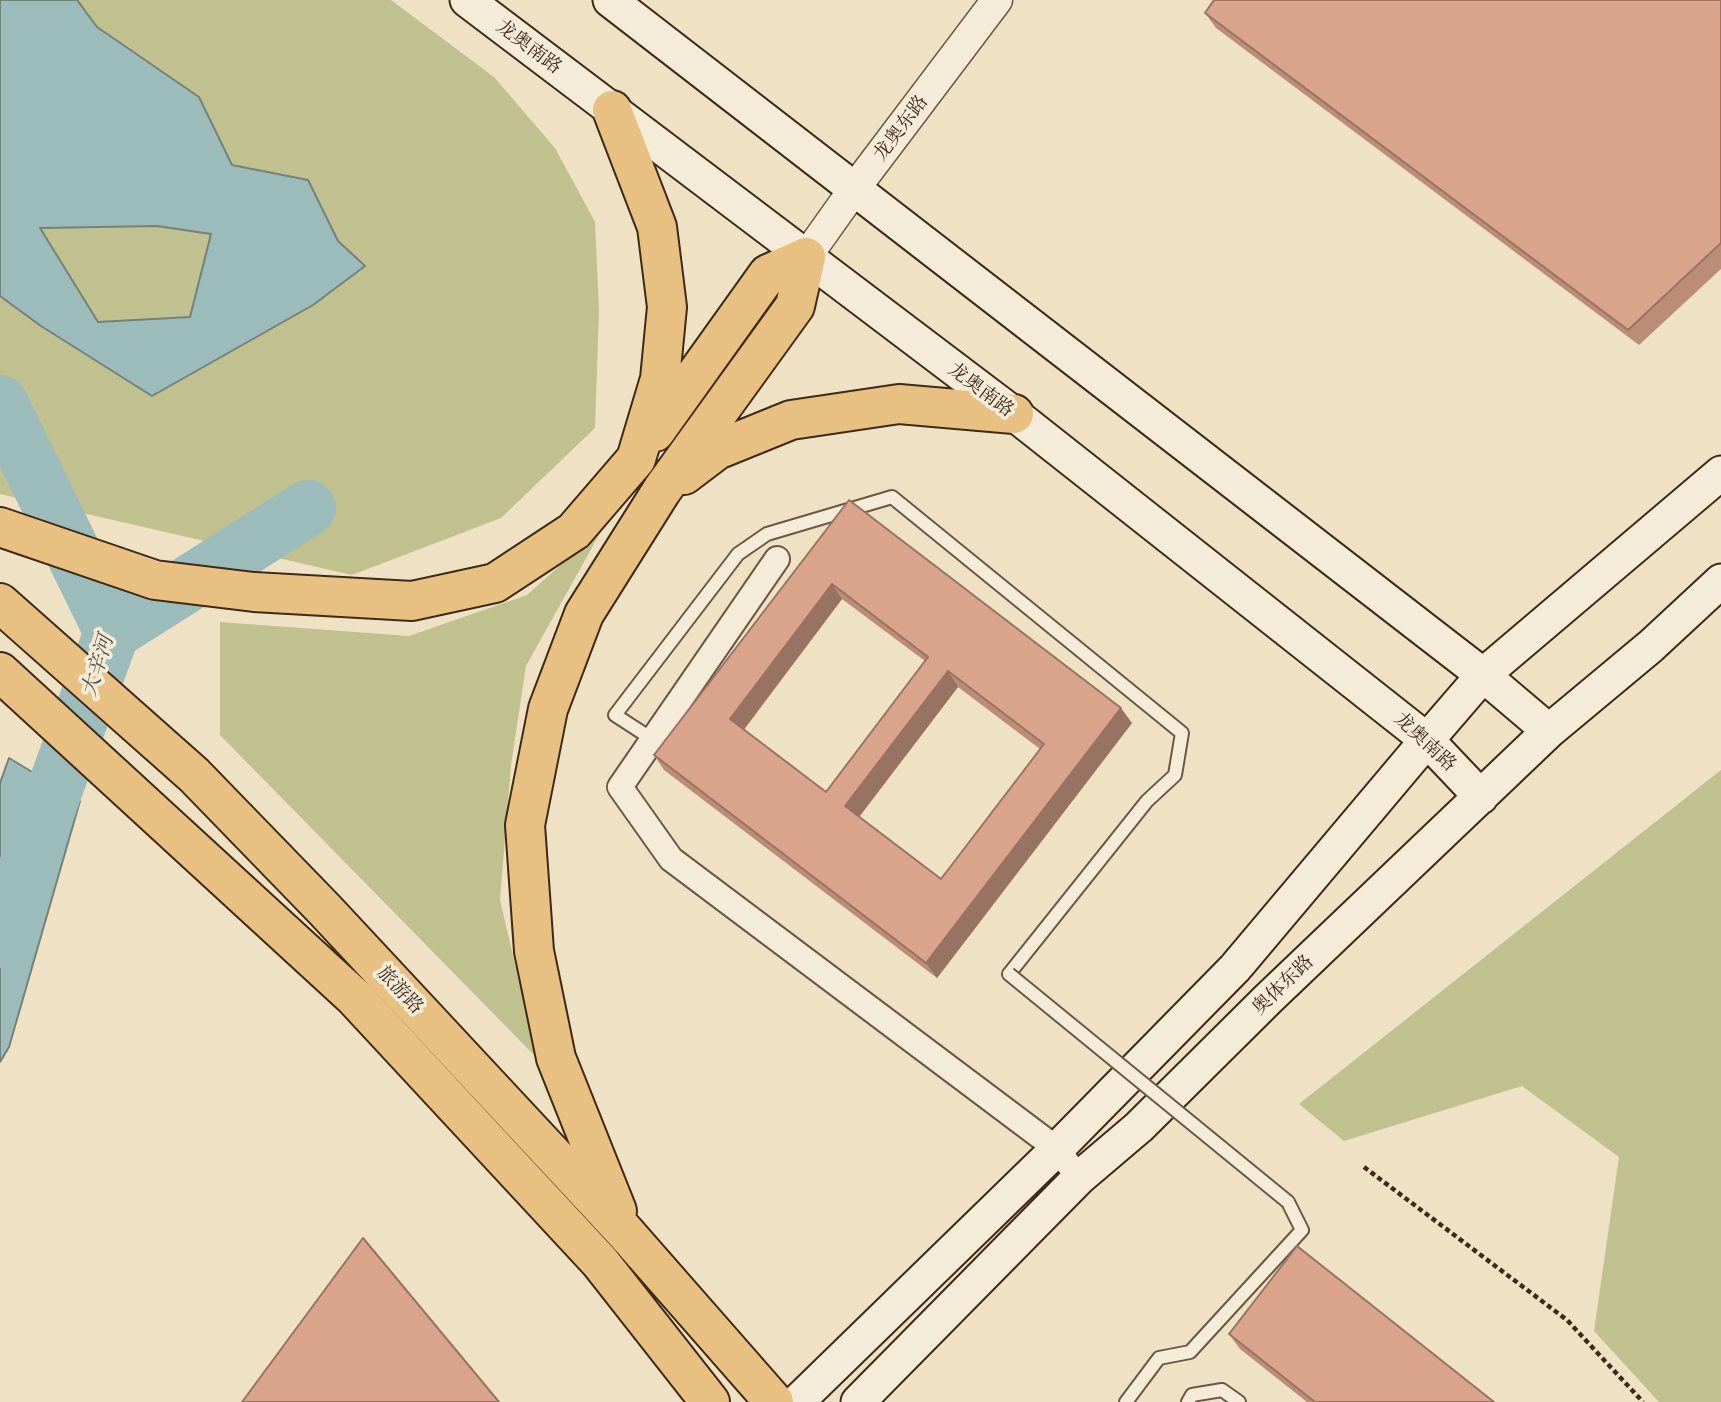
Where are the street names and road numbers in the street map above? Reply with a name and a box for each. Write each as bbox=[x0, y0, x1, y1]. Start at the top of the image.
street label: 龙奥南路 bbox=[492, 15, 566, 79]
street label: 龙奥东路 bbox=[869, 91, 933, 165]
street label: 龙奥南路 bbox=[944, 358, 1018, 422]
street label: 龙奥南路 bbox=[1389, 708, 1461, 776]
street label: 奥体东路 bbox=[1248, 950, 1318, 1020]
street label: 旅游路 bbox=[372, 961, 428, 1019]

